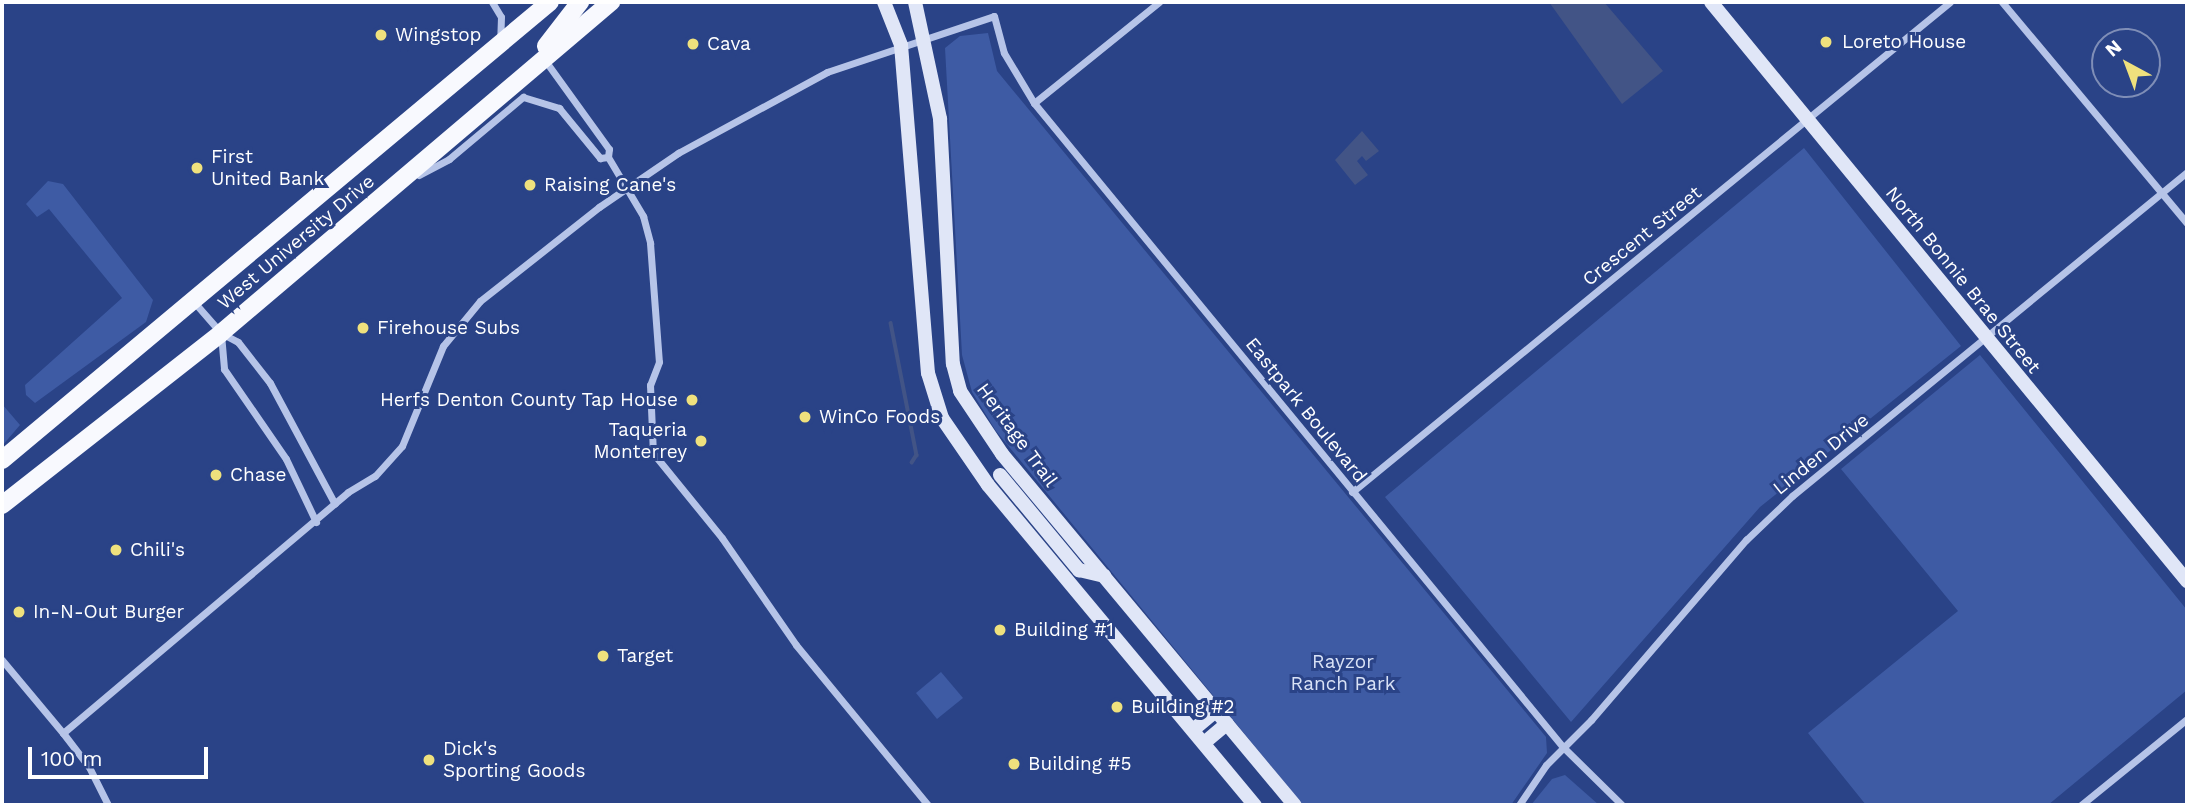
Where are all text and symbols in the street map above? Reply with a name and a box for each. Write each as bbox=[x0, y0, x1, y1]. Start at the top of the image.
place label: Wingstop bbox=[395, 24, 481, 46]
marker: Wingstop bbox=[373, 27, 389, 43]
north arrow bbox=[2091, 28, 2161, 98]
place label: Loreto House bbox=[1842, 31, 1966, 53]
marker: Loreto House bbox=[1816, 32, 1836, 52]
place label: Cava bbox=[707, 33, 751, 55]
text: N bbox=[2100, 35, 2126, 62]
marker: Cava bbox=[685, 36, 701, 52]
place label: First United Bank bbox=[211, 146, 324, 190]
marker: First United Bank bbox=[189, 160, 205, 176]
street label: West University Drive bbox=[213, 170, 379, 314]
place label: Raising Cane's bbox=[544, 174, 676, 196]
marker: Raising Cane's bbox=[522, 177, 538, 193]
street label: Crescent Street bbox=[1578, 181, 1706, 291]
street label: North Bonnie Brae Street bbox=[1881, 182, 2045, 378]
place label: Firehouse Subs bbox=[377, 317, 520, 339]
marker: Firehouse Subs bbox=[355, 320, 371, 336]
street label: Eastpark Boulevard bbox=[1240, 333, 1372, 487]
street label: Heritage Trail bbox=[972, 379, 1062, 491]
place label: Herfs Denton County Tap House bbox=[379, 389, 678, 411]
marker: Herfs Denton County Tap House bbox=[684, 392, 700, 408]
place label: WinCo Foods bbox=[819, 406, 940, 428]
street label: Linden Drive bbox=[1769, 408, 1873, 500]
marker: WinCo Foods bbox=[797, 409, 813, 425]
place label: Taqueria Monterrey bbox=[593, 419, 687, 463]
marker: Taqueria Monterrey bbox=[693, 433, 709, 449]
place label: Chase bbox=[230, 464, 287, 486]
marker: Chase bbox=[208, 467, 224, 483]
place label: Chili's bbox=[130, 539, 185, 561]
marker: Chili's bbox=[108, 542, 124, 558]
place label: In-N-Out Burger bbox=[33, 601, 184, 623]
marker: In-N-Out Burger bbox=[11, 604, 27, 620]
place label: Building #1 bbox=[1014, 619, 1114, 641]
marker: Building #1 bbox=[992, 622, 1008, 638]
place label: Target bbox=[617, 645, 673, 667]
marker: Target bbox=[595, 648, 611, 664]
park label: Rayzor Ranch Park bbox=[1291, 651, 1395, 695]
place label: Building #2 bbox=[1131, 696, 1235, 718]
marker: Building #2 bbox=[1109, 699, 1125, 715]
scale bar bbox=[32, 734, 212, 778]
place label: Dick's Sporting Goods bbox=[443, 738, 585, 782]
text: 100 m bbox=[41, 746, 103, 771]
marker: Dick's Sporting Goods bbox=[421, 752, 437, 768]
place label: Building #5 bbox=[1028, 753, 1132, 775]
marker: Building #5 bbox=[1006, 756, 1022, 772]

